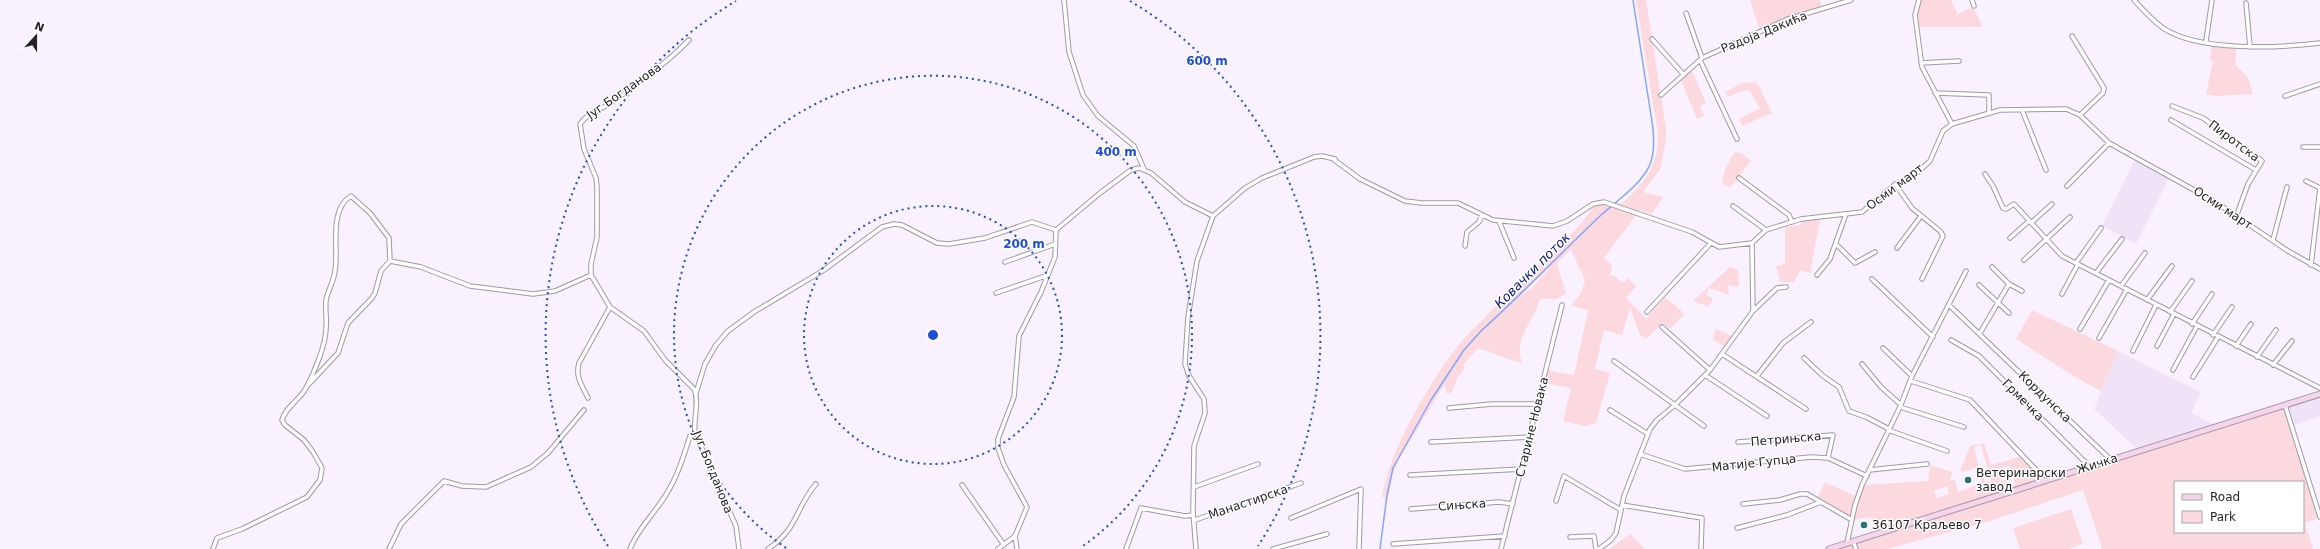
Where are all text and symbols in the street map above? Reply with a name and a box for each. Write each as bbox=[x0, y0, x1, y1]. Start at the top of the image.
street label: Радоја Дакића bbox=[1719, 8, 1809, 56]
north arrow bbox=[16, 16, 56, 56]
text: N bbox=[33, 19, 46, 35]
text: 600 m bbox=[1186, 54, 1228, 68]
street label: Југ Богданова bbox=[583, 60, 664, 123]
street label: Пиротска bbox=[2206, 117, 2262, 165]
text: 400 m bbox=[1095, 145, 1137, 159]
street label: Осми март bbox=[1864, 161, 1926, 213]
street label: Осми март bbox=[2191, 184, 2255, 232]
water label: Ковачки поток bbox=[1491, 229, 1573, 311]
text: 200 m bbox=[1003, 237, 1045, 251]
centre of rings bbox=[926, 328, 940, 342]
street label: Кордунска bbox=[2016, 368, 2074, 426]
street label: Старине Новака bbox=[1513, 376, 1551, 478]
street label: Грмечка bbox=[1999, 376, 2047, 424]
street label: Југ Богданова bbox=[690, 428, 736, 515]
street label: Петрињска bbox=[1750, 429, 1822, 449]
street label: Жичка bbox=[2075, 451, 2119, 477]
street label: Матије Гупца bbox=[1711, 452, 1797, 474]
place label: Ветеринарски завод bbox=[1976, 466, 2066, 494]
marker: Ветеринарски завод bbox=[1963, 475, 1973, 485]
legend bbox=[2174, 481, 2304, 533]
street label: Манастирска bbox=[1206, 482, 1290, 522]
text: Road bbox=[2210, 490, 2240, 504]
street label: Сињска bbox=[1437, 496, 1487, 514]
text: Park bbox=[2210, 510, 2236, 524]
place label: 36107 Краљево 7 bbox=[1872, 518, 1982, 532]
marker: 36107 Краљево 7 bbox=[1859, 520, 1869, 530]

